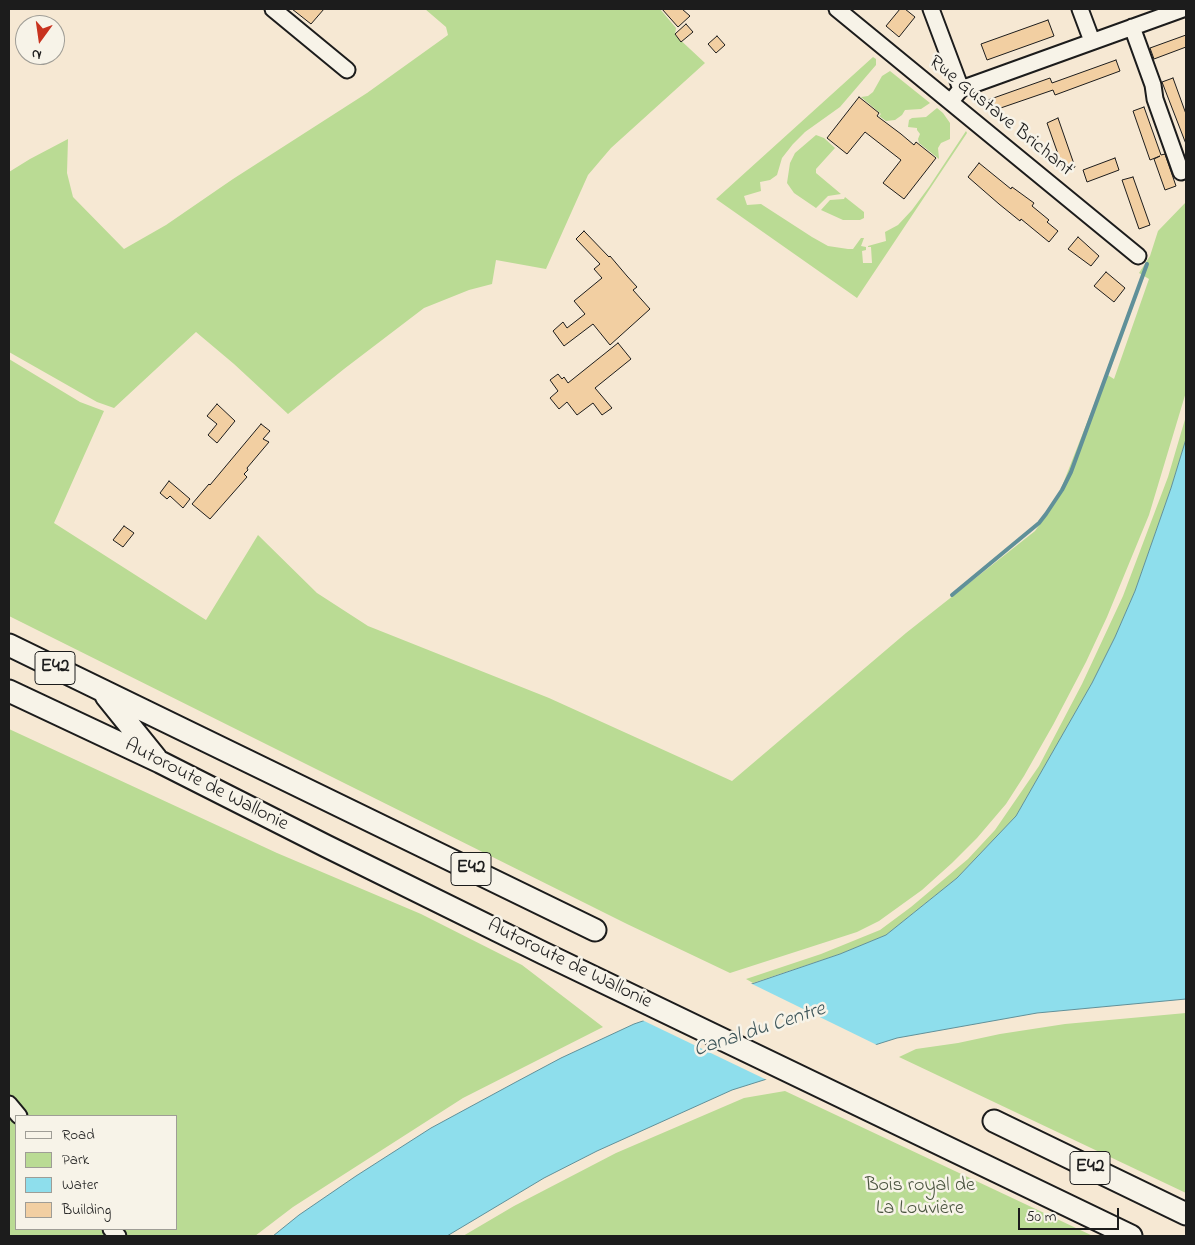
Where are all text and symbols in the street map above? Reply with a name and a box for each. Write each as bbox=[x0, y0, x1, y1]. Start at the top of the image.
north arrow bbox=[15, 15, 65, 65]
text: N bbox=[29, 43, 44, 65]
street label: Rue Gustave Brichant bbox=[923, 51, 1077, 183]
road number: E42 bbox=[35, 651, 75, 684]
street label: Autoroute de Wallonie bbox=[120, 734, 292, 838]
road number: E42 bbox=[451, 852, 491, 886]
street label: Autoroute de Wallonie bbox=[483, 915, 655, 1015]
water label: Canal du Centre bbox=[691, 998, 829, 1064]
legend bbox=[15, 1115, 178, 1230]
text: Road bbox=[62, 1124, 95, 1146]
text: Park bbox=[62, 1149, 89, 1171]
road number: E42 bbox=[1070, 1152, 1110, 1184]
text: Water bbox=[62, 1174, 98, 1196]
park label: Bois royal de La Louvière bbox=[865, 1175, 975, 1222]
scale bar bbox=[1020, 1198, 1121, 1230]
text: Building bbox=[62, 1199, 111, 1221]
text: 50 m bbox=[1026, 1206, 1056, 1228]

